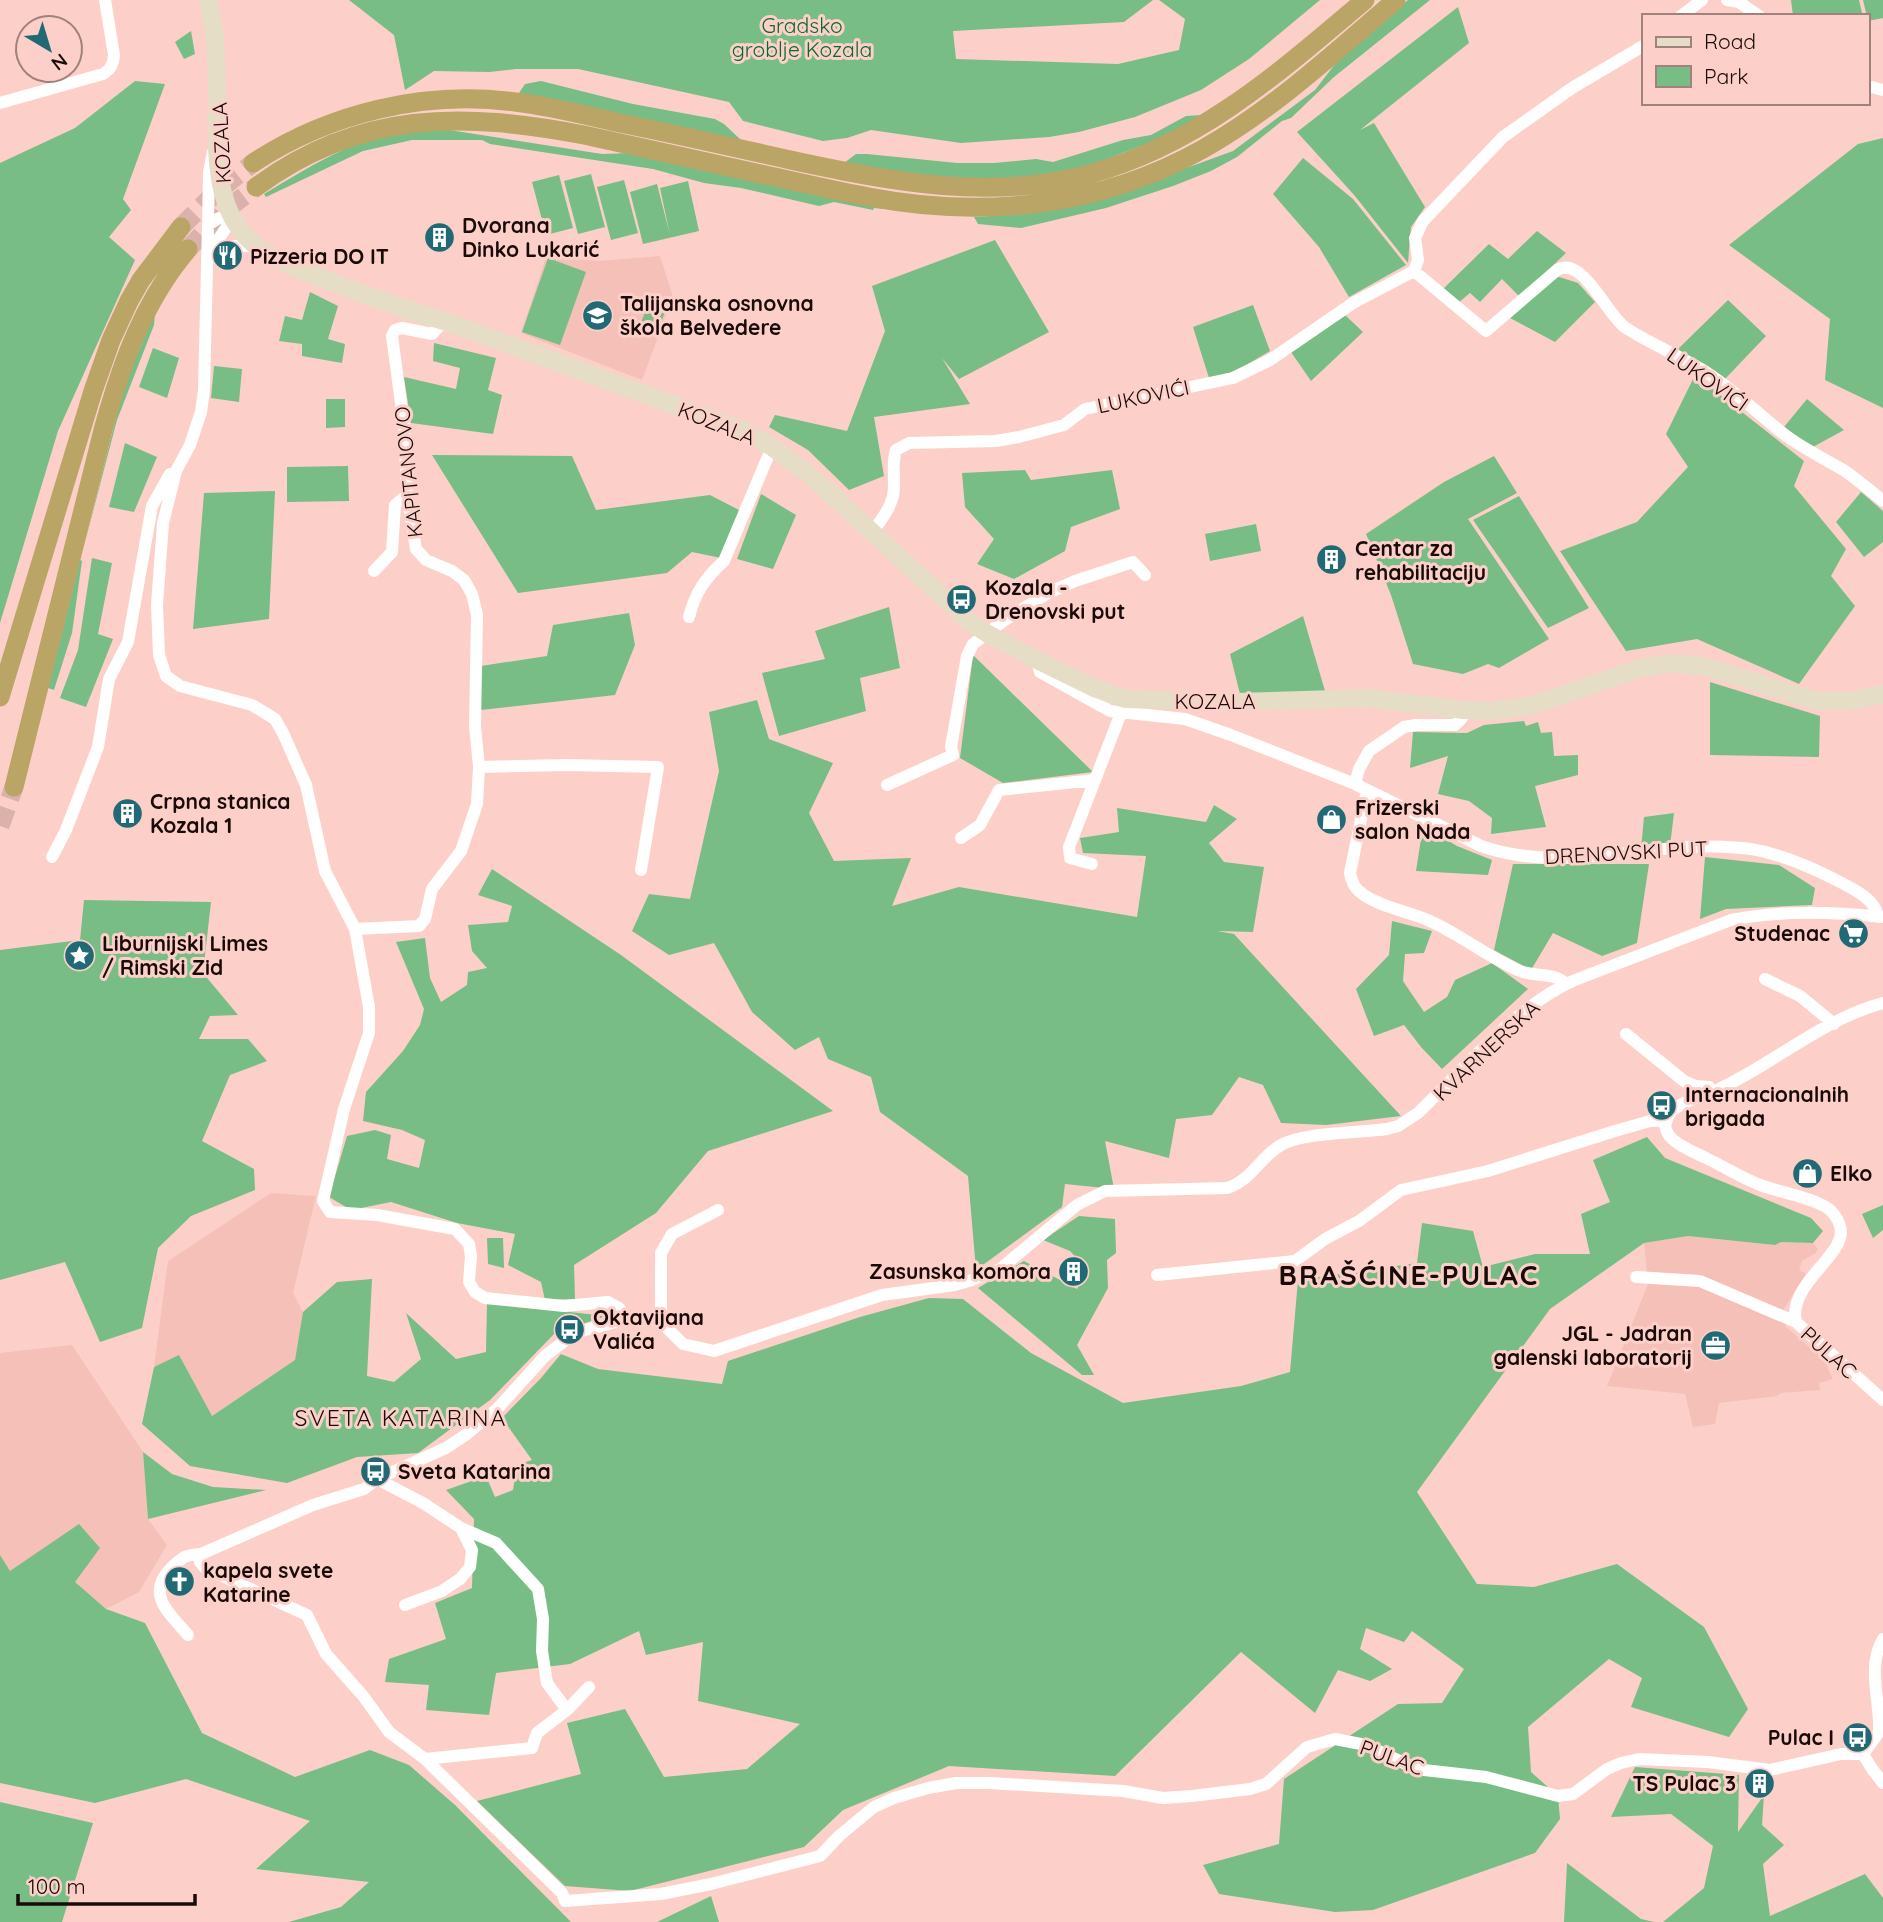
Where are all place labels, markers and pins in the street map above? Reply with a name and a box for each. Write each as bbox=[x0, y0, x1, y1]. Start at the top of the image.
place label: Dvorana Dinko Lukarić bbox=[462, 212, 599, 262]
building icon: Dvorana Dinko Lukarić bbox=[422, 220, 456, 254]
restaurant icon: Pizzeria DO IT bbox=[210, 239, 244, 273]
place label: Pizzeria DO IT bbox=[250, 243, 389, 269]
place label: Talijanska osnovna škola Belvedere bbox=[620, 290, 814, 340]
school or university icon: Talijanska osnovna škola Belvedere bbox=[580, 298, 614, 332]
place label: Centar za rehabilitaciju bbox=[1355, 535, 1486, 585]
building icon: Centar za rehabilitaciju bbox=[1315, 543, 1349, 577]
place label: Kozala - Drenovski put bbox=[985, 574, 1125, 624]
bus stop icon: Kozala - Drenovski put bbox=[945, 582, 979, 616]
place label: Crpna stanica Kozala 1 bbox=[150, 788, 291, 838]
place label: Frizerski salon Nada bbox=[1355, 794, 1470, 844]
building icon: Crpna stanica Kozala 1 bbox=[110, 796, 144, 830]
shop icon: Frizerski salon Nada bbox=[1315, 802, 1349, 836]
supermarket icon: Studenac bbox=[1836, 916, 1870, 950]
place label: Studenac bbox=[1734, 920, 1830, 946]
place label: Liburnijski Limes / Rimski Zid bbox=[102, 930, 268, 980]
place icon: Liburnijski Limes / Rimski Zid bbox=[62, 938, 96, 972]
place label: Internacionalnih brigada bbox=[1685, 1081, 1849, 1131]
bus stop icon: Internacionalnih brigada bbox=[1645, 1089, 1679, 1123]
shop icon: Elko bbox=[1790, 1156, 1824, 1190]
place label: Elko bbox=[1830, 1160, 1872, 1186]
building icon: Zasunska komora bbox=[1057, 1254, 1091, 1288]
place label: Zasunska komora bbox=[869, 1258, 1051, 1284]
place label: Oktavijana Valića bbox=[593, 1304, 704, 1354]
bus stop icon: Oktavijana Valića bbox=[553, 1312, 587, 1346]
place label: JGL - Jadran galenski laboratorij bbox=[1494, 1320, 1692, 1370]
office icon: JGL - Jadran galenski laboratorij bbox=[1698, 1328, 1732, 1362]
bus stop icon: Sveta Katarina bbox=[358, 1454, 392, 1488]
place label: Sveta Katarina bbox=[398, 1458, 551, 1484]
place label: kapela svete Katarine bbox=[203, 1557, 333, 1607]
church icon: kapela svete Katarine bbox=[163, 1565, 197, 1599]
bus stop icon: Pulac I bbox=[1840, 1720, 1874, 1754]
place label: Pulac I bbox=[1768, 1724, 1834, 1750]
building icon: TS Pulac 3 bbox=[1742, 1766, 1776, 1800]
place label: TS Pulac 3 bbox=[1633, 1770, 1736, 1796]

